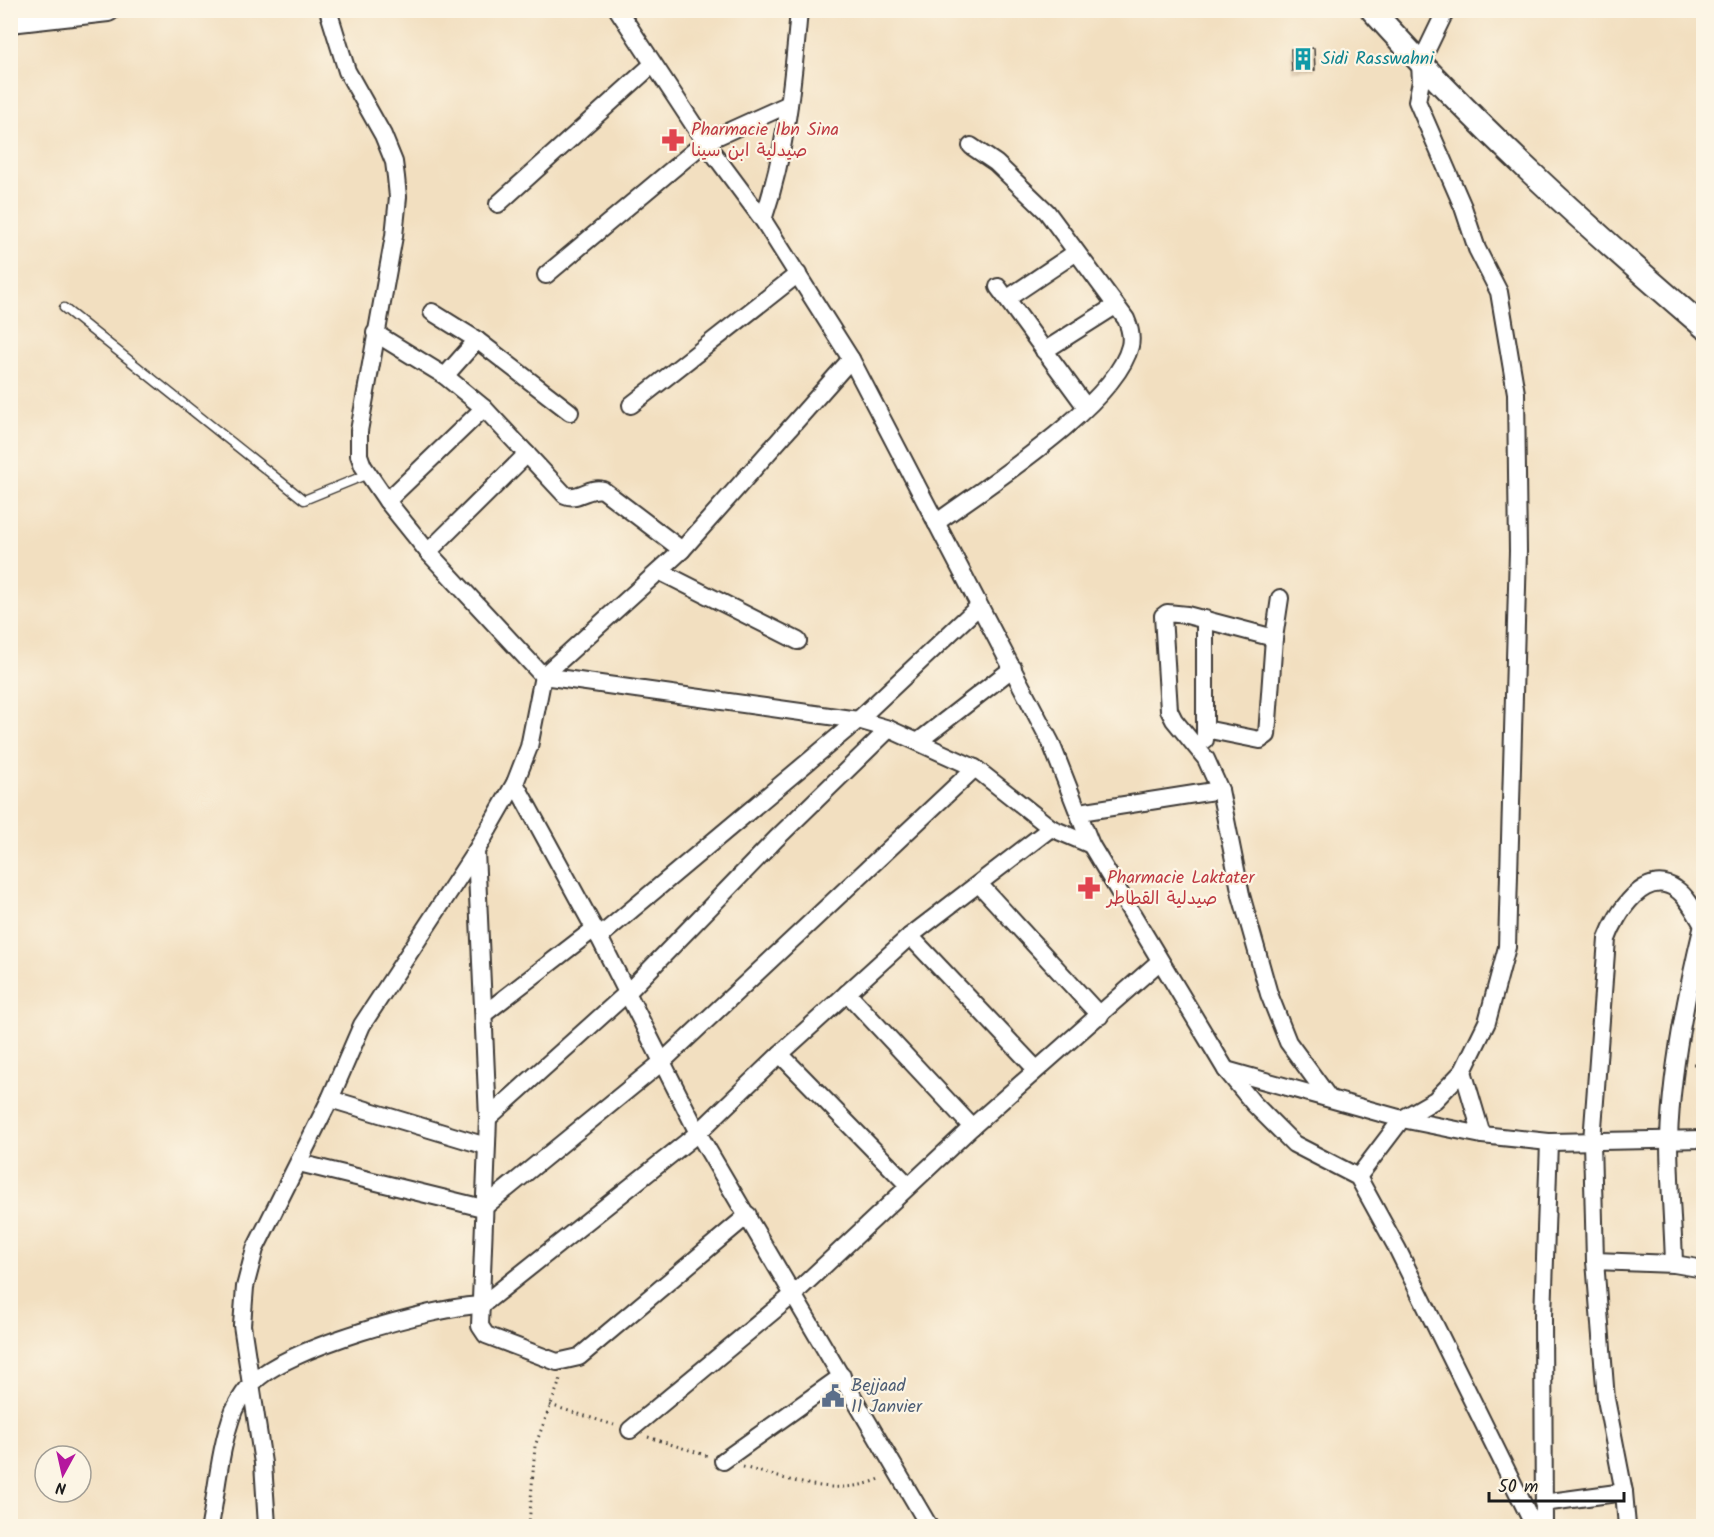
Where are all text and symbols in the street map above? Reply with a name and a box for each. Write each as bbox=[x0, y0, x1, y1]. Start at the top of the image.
place label: Sidi Rasswahni bbox=[1321, 45, 1434, 74]
building icon: Sidi Rasswahni bbox=[1290, 46, 1316, 72]
place label: Pharmacie Ibn Sina صيدلية ابن سينا bbox=[691, 116, 839, 166]
pharmacy icon: Pharmacie Ibn Sina صيدلية ابن سينا bbox=[660, 127, 686, 153]
place label: Pharmacie Laktater صيدلية القطاطر bbox=[1105, 864, 1255, 914]
pharmacy icon: Pharmacie Laktater صيدلية القطاطر bbox=[1076, 875, 1102, 901]
place label: Bejjaad 11 Janvier bbox=[851, 1372, 923, 1422]
public building icon: Bejjaad 11 Janvier bbox=[820, 1383, 846, 1409]
north arrow bbox=[33, 1444, 93, 1504]
scale bar bbox=[1489, 1465, 1624, 1503]
text: 50 m bbox=[1498, 1473, 1538, 1502]
text: N bbox=[54, 1474, 68, 1500]

